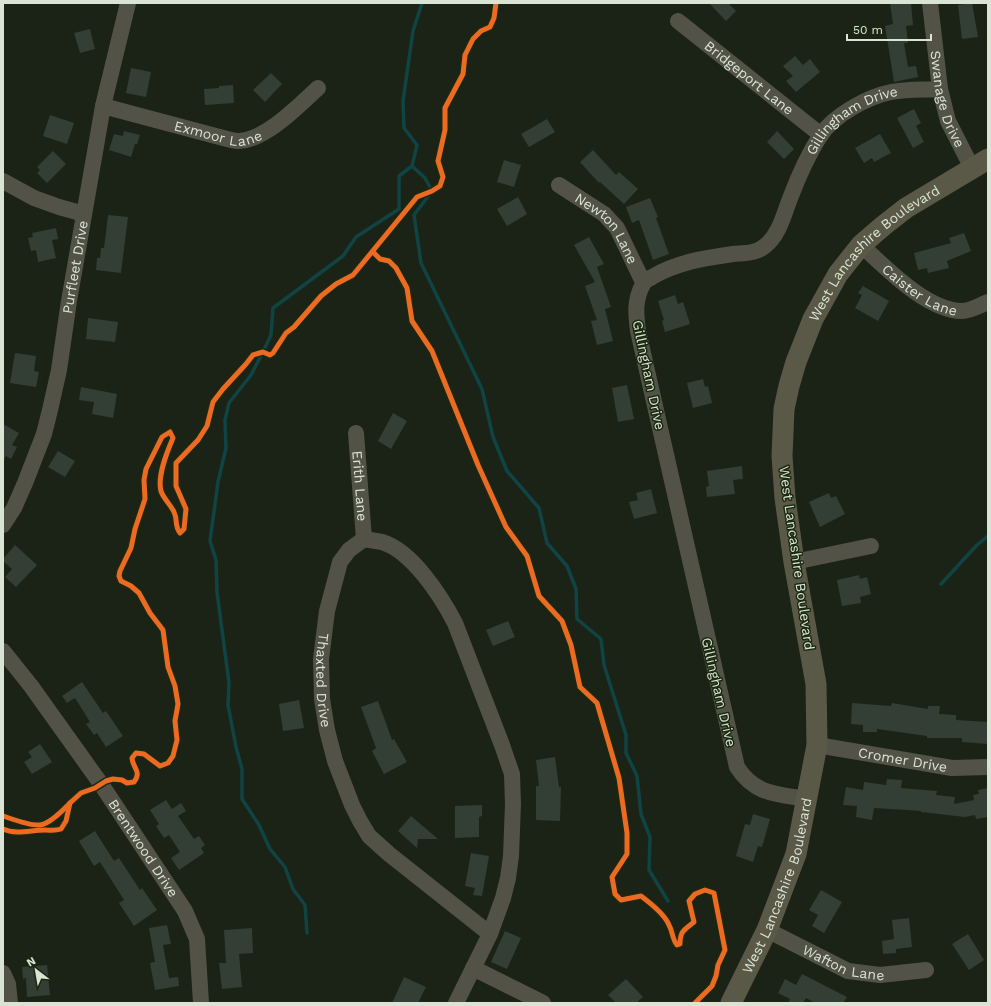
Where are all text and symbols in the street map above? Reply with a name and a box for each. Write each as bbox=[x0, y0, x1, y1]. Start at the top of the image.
scale bar bbox=[847, 16, 931, 42]
text: 50 m bbox=[853, 23, 883, 37]
street label: Bridgeport Lane bbox=[702, 37, 797, 118]
street label: Swanage Drive bbox=[928, 50, 968, 150]
street label: Gillingham Drive bbox=[803, 83, 899, 157]
street label: Exmoor Lane bbox=[173, 117, 265, 149]
street label: West Lancashire Boulevard bbox=[805, 182, 943, 324]
street label: Newton Lane bbox=[572, 189, 641, 266]
street label: Purfleet Drive bbox=[59, 219, 91, 315]
street label: Caister Lane bbox=[879, 261, 958, 319]
street label: Gillingham Drive bbox=[630, 319, 668, 431]
street label: Erith Lane bbox=[349, 450, 371, 522]
street label: West Lancashire Boulevard bbox=[776, 465, 818, 651]
street label: Thaxted Drive bbox=[313, 632, 334, 728]
street label: Gillingham Drive bbox=[699, 636, 739, 748]
street label: Cromer Drive bbox=[857, 744, 948, 775]
street label: Brentwood Drive bbox=[105, 796, 181, 900]
street label: West Lancashire Boulevard bbox=[739, 796, 815, 976]
street label: Wafton Lane bbox=[800, 941, 885, 983]
north arrow bbox=[16, 950, 56, 990]
text: N bbox=[24, 954, 38, 970]

